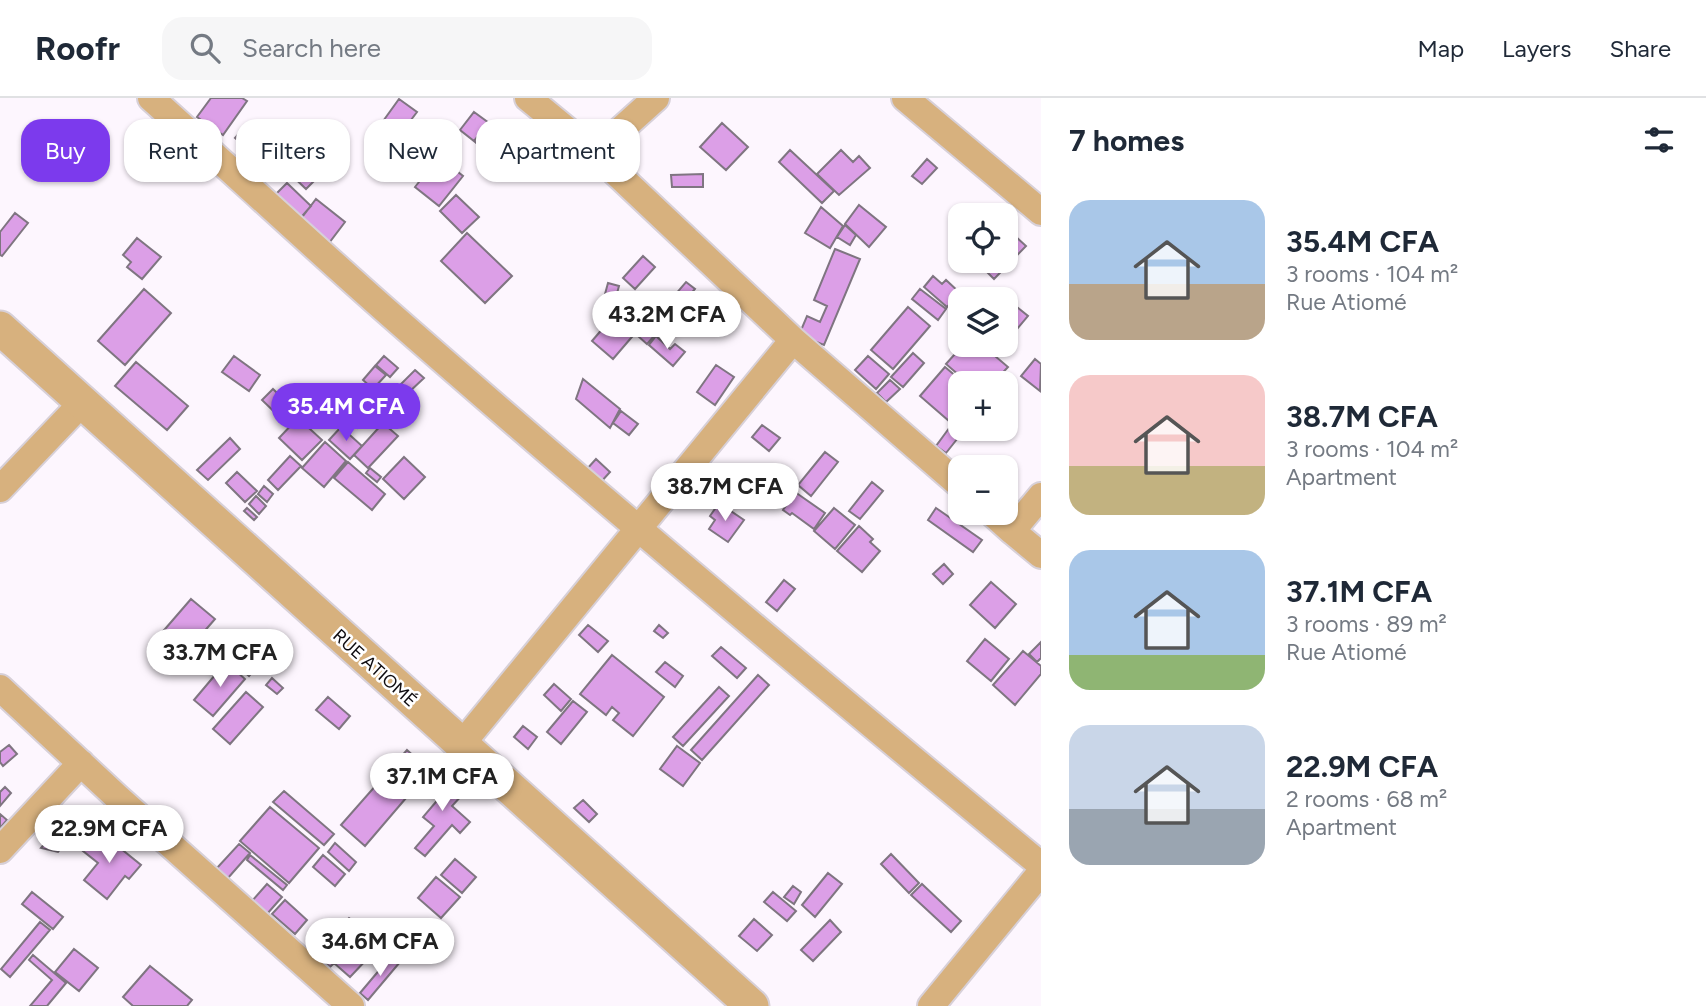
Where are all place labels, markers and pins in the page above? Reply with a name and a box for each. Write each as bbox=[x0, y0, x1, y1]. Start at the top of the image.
pin: 43.2M CFA bbox=[587, 292, 747, 351]
pin: 35.4M CFA bbox=[266, 384, 426, 443]
pin: 38.7M CFA bbox=[645, 464, 805, 523]
pin: 33.7M CFA bbox=[140, 630, 300, 689]
pin: 37.1M CFA bbox=[362, 754, 522, 813]
pin: 22.9M CFA bbox=[29, 806, 189, 865]
pin: 34.6M CFA bbox=[300, 918, 460, 978]

